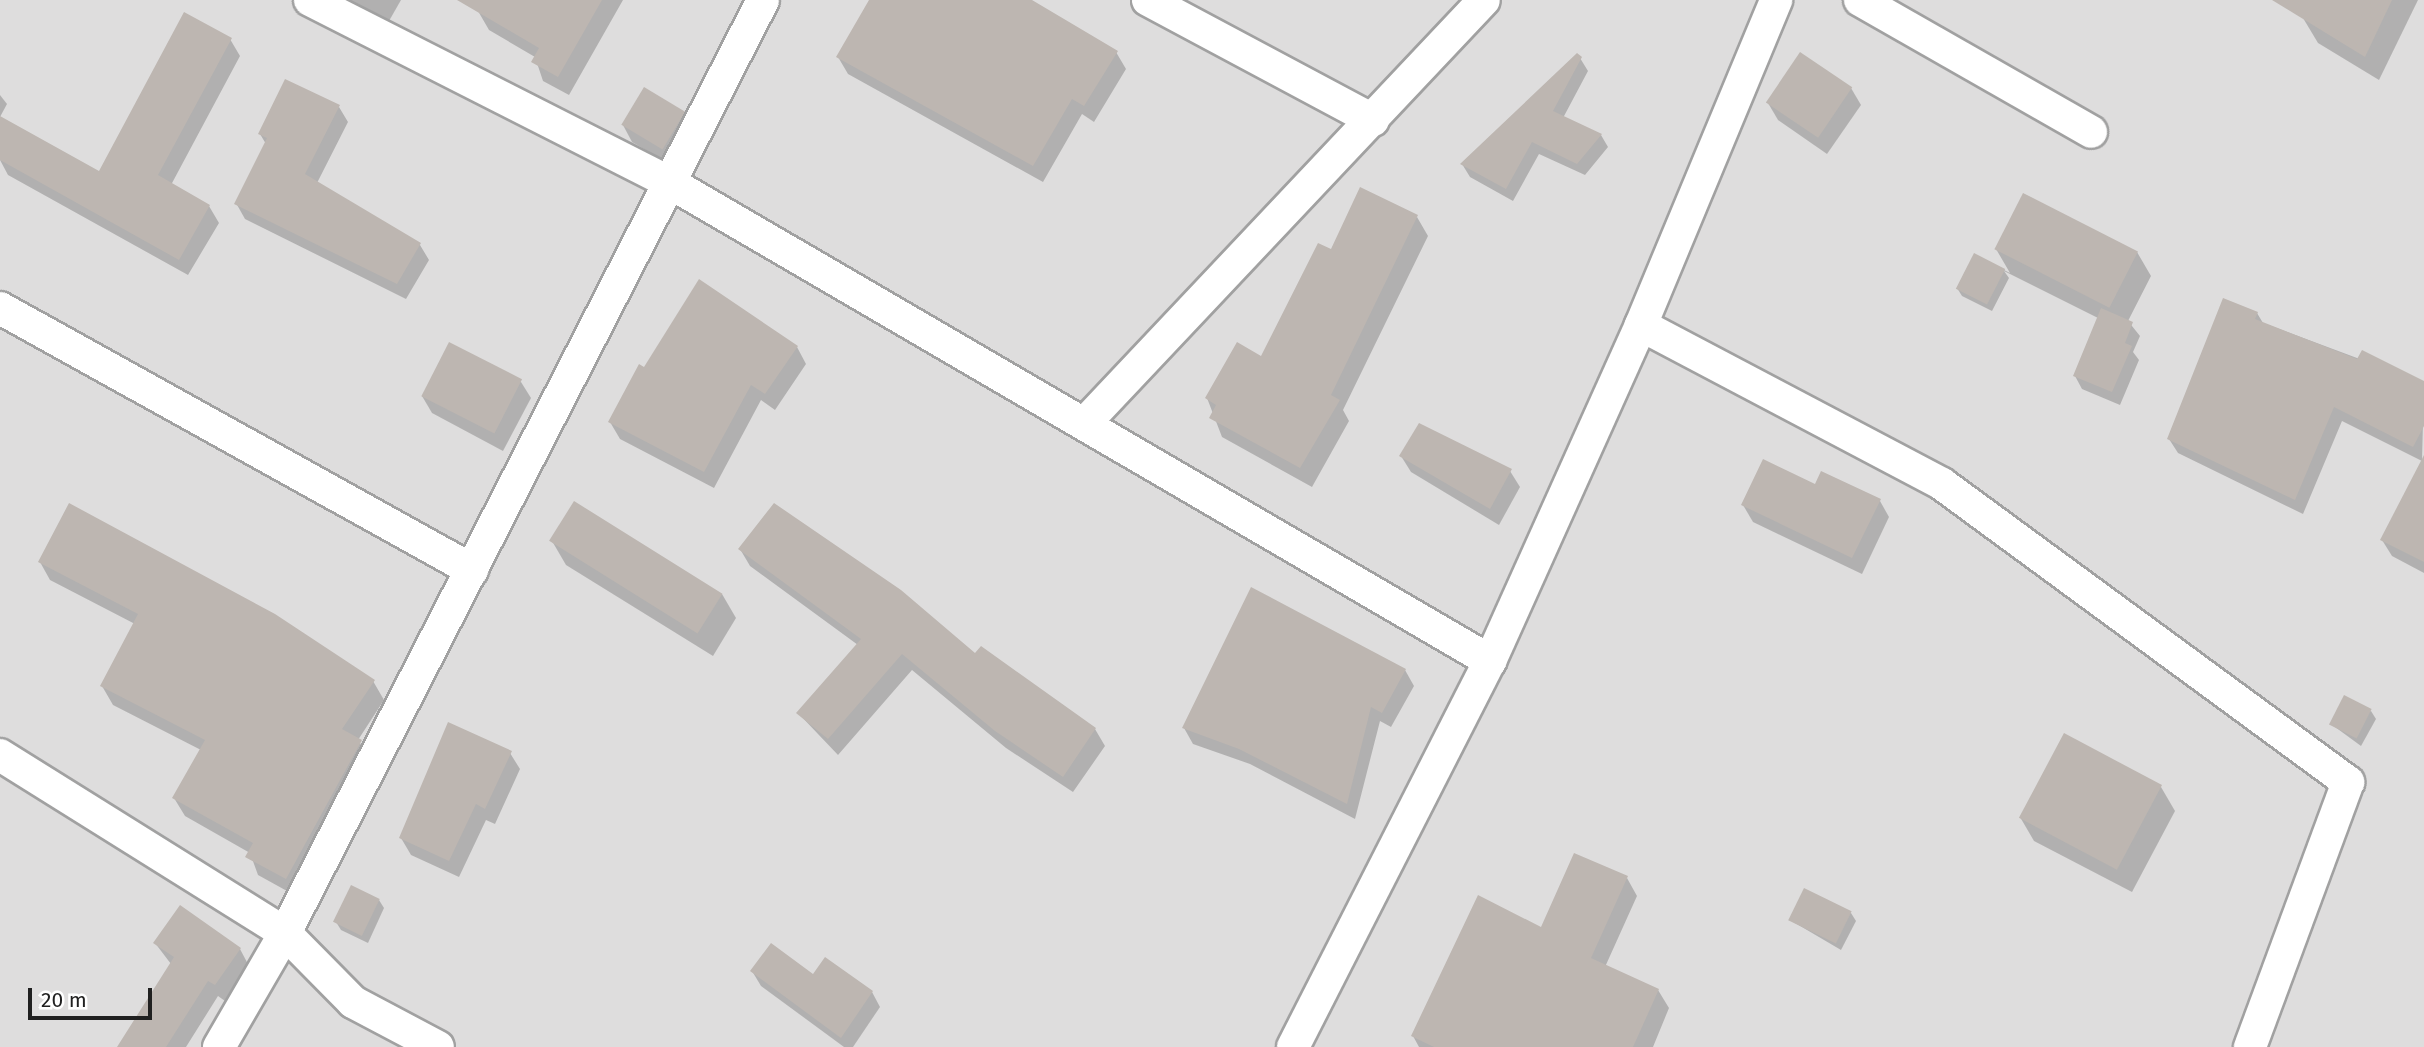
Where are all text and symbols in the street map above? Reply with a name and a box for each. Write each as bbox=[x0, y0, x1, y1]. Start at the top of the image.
scale bar bbox=[32, 974, 156, 1018]
text: 20 m bbox=[41, 987, 87, 1013]

